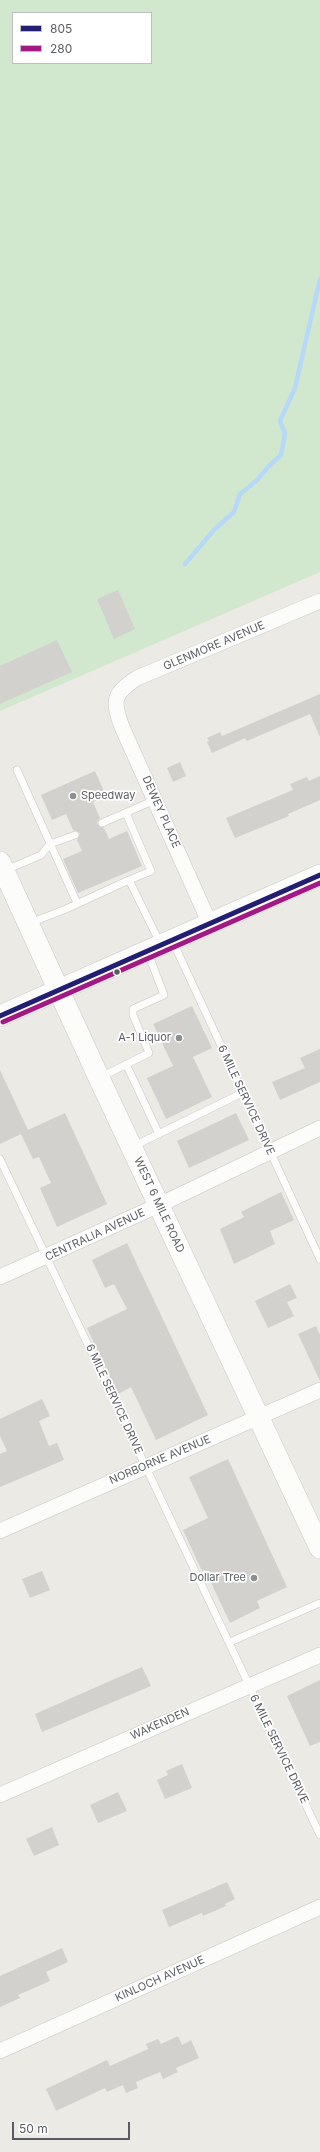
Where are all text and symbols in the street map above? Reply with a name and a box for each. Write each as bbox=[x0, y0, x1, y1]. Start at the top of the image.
legend bbox=[12, 12, 152, 64]
text: 805 bbox=[50, 21, 72, 36]
text: 280 bbox=[50, 41, 72, 56]
street label: GLENMORE AVENUE bbox=[161, 619, 267, 673]
street label: DEWEY PLACE bbox=[139, 774, 183, 850]
place label: Speedway bbox=[81, 789, 136, 803]
marker: Speedway bbox=[68, 791, 78, 801]
unlabelled marker bbox=[112, 967, 122, 977]
place label: A-1 Liquor bbox=[118, 1031, 171, 1045]
marker: A-1 Liquor bbox=[174, 1033, 184, 1043]
street label: 6 MILE SERVICE DRIVE bbox=[215, 1043, 277, 1157]
street label: WEST 6 MILE ROAD bbox=[131, 1155, 187, 1255]
street label: CENTRALIA AVENUE bbox=[43, 1206, 147, 1264]
street label: 6 MILE SERVICE DRIVE bbox=[83, 1342, 145, 1456]
street label: NORBORNE AVENUE bbox=[107, 1433, 213, 1487]
place label: Dollar Tree bbox=[189, 1571, 246, 1585]
marker: Dollar Tree bbox=[249, 1573, 259, 1583]
street label: 6 MILE SERVICE DRIVE bbox=[247, 1692, 311, 1806]
street label: WAKENDEN bbox=[129, 1705, 191, 1743]
street label: KINLOCH AVENUE bbox=[113, 1953, 207, 2005]
scale bar bbox=[14, 2114, 132, 2140]
text: 50 m bbox=[19, 2121, 48, 2136]

